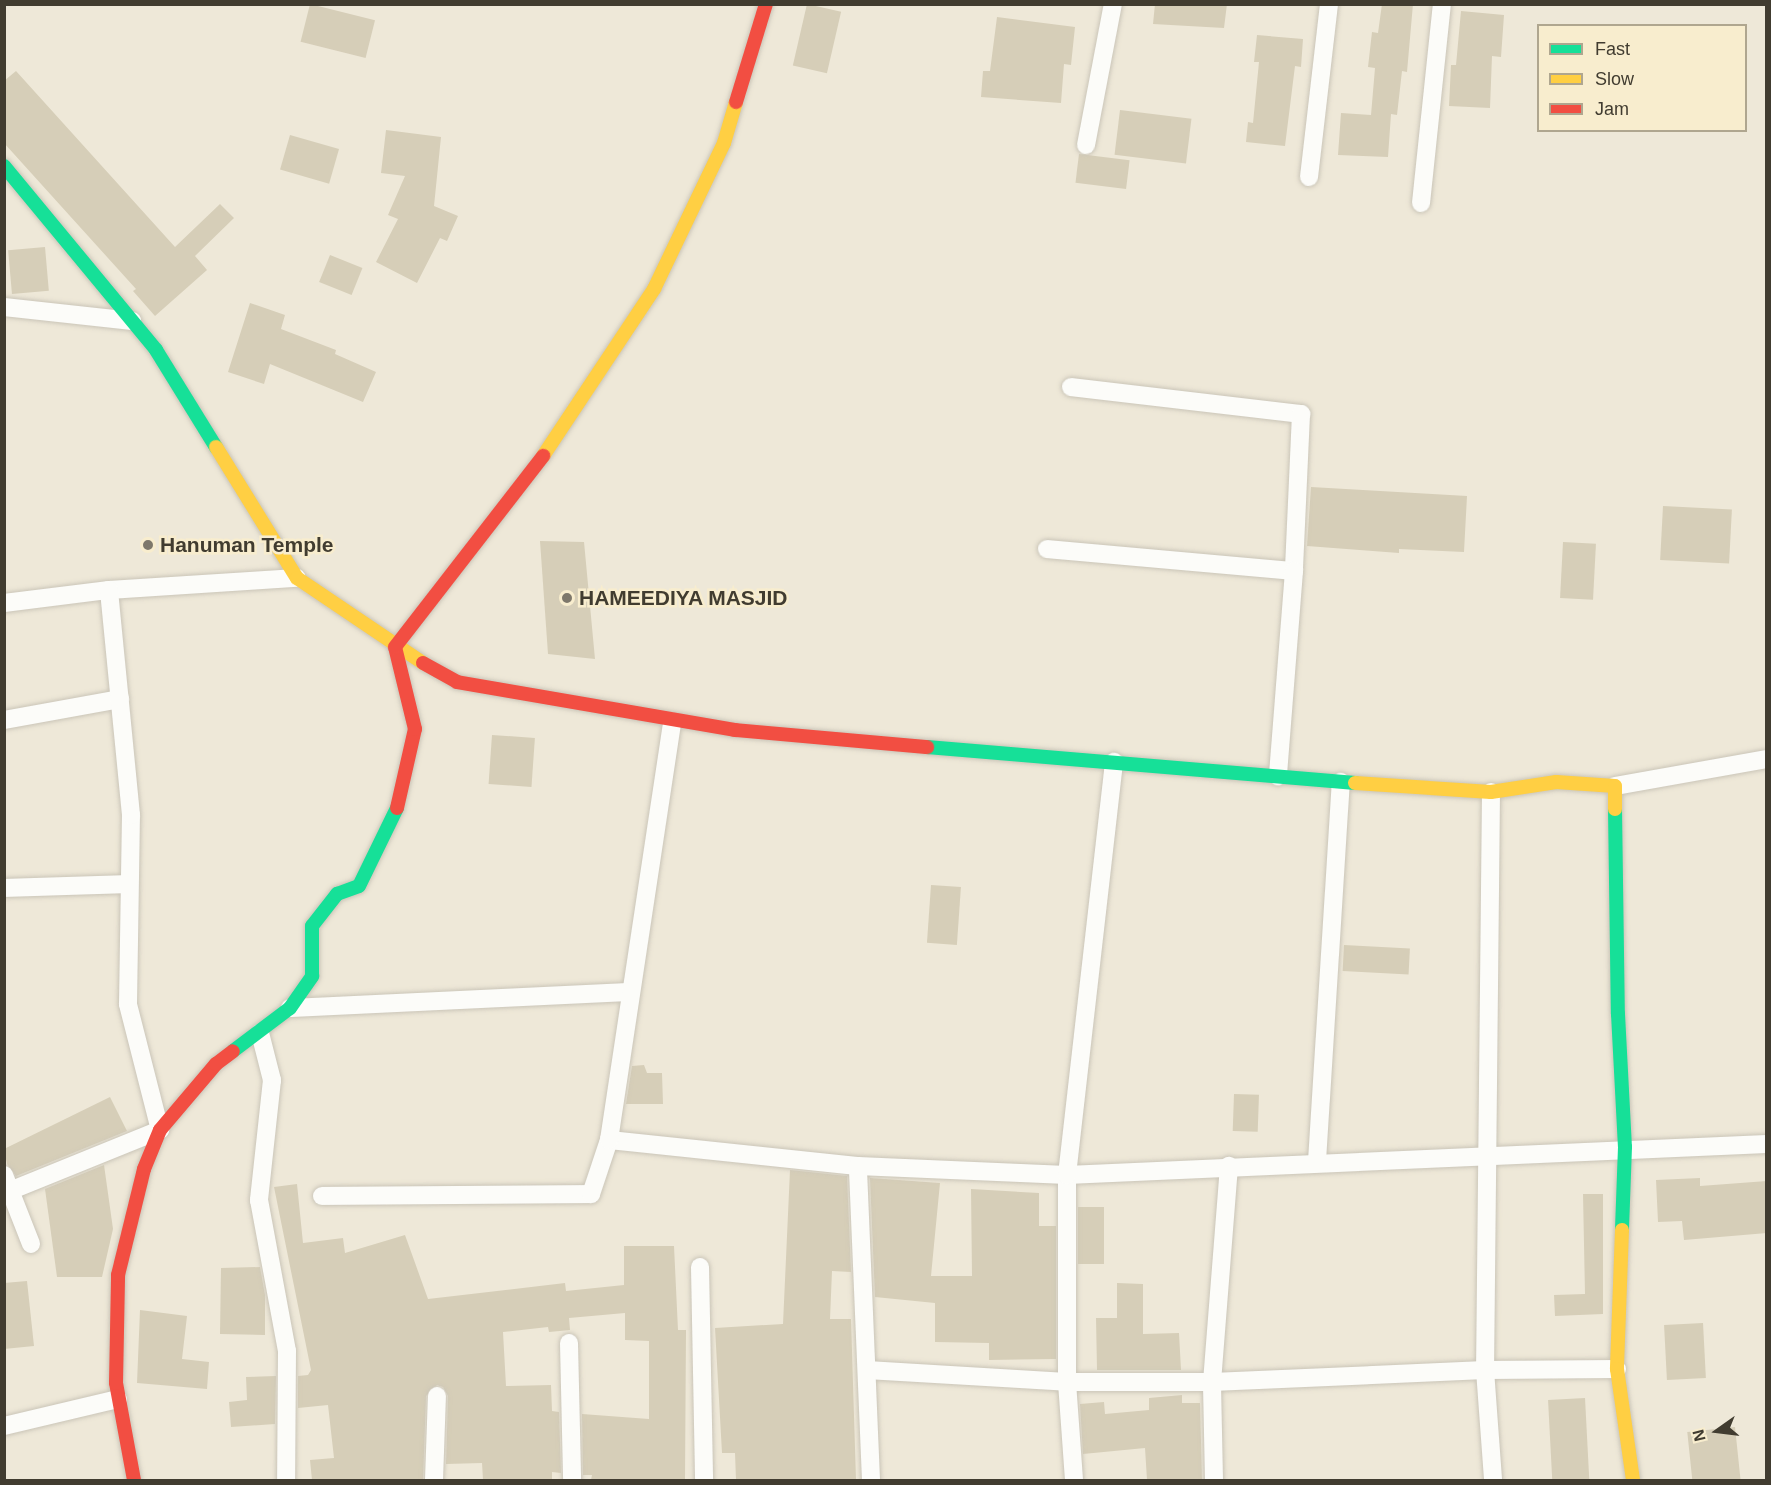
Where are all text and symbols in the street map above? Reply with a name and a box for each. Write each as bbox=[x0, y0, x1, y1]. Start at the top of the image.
legend bbox=[1537, 24, 1747, 132]
text: Fast bbox=[1595, 39, 1630, 59]
text: Slow bbox=[1595, 69, 1634, 89]
text: Jam bbox=[1595, 99, 1629, 119]
place label: Hanuman Temple bbox=[160, 532, 333, 558]
marker: Hanuman Temple bbox=[141, 538, 155, 552]
place label: HAMEEDIYA MASJID bbox=[579, 585, 788, 611]
marker: HAMEEDIYA MASJID bbox=[560, 591, 574, 605]
north arrow bbox=[1687, 1401, 1747, 1461]
text: N bbox=[1689, 1428, 1709, 1443]

